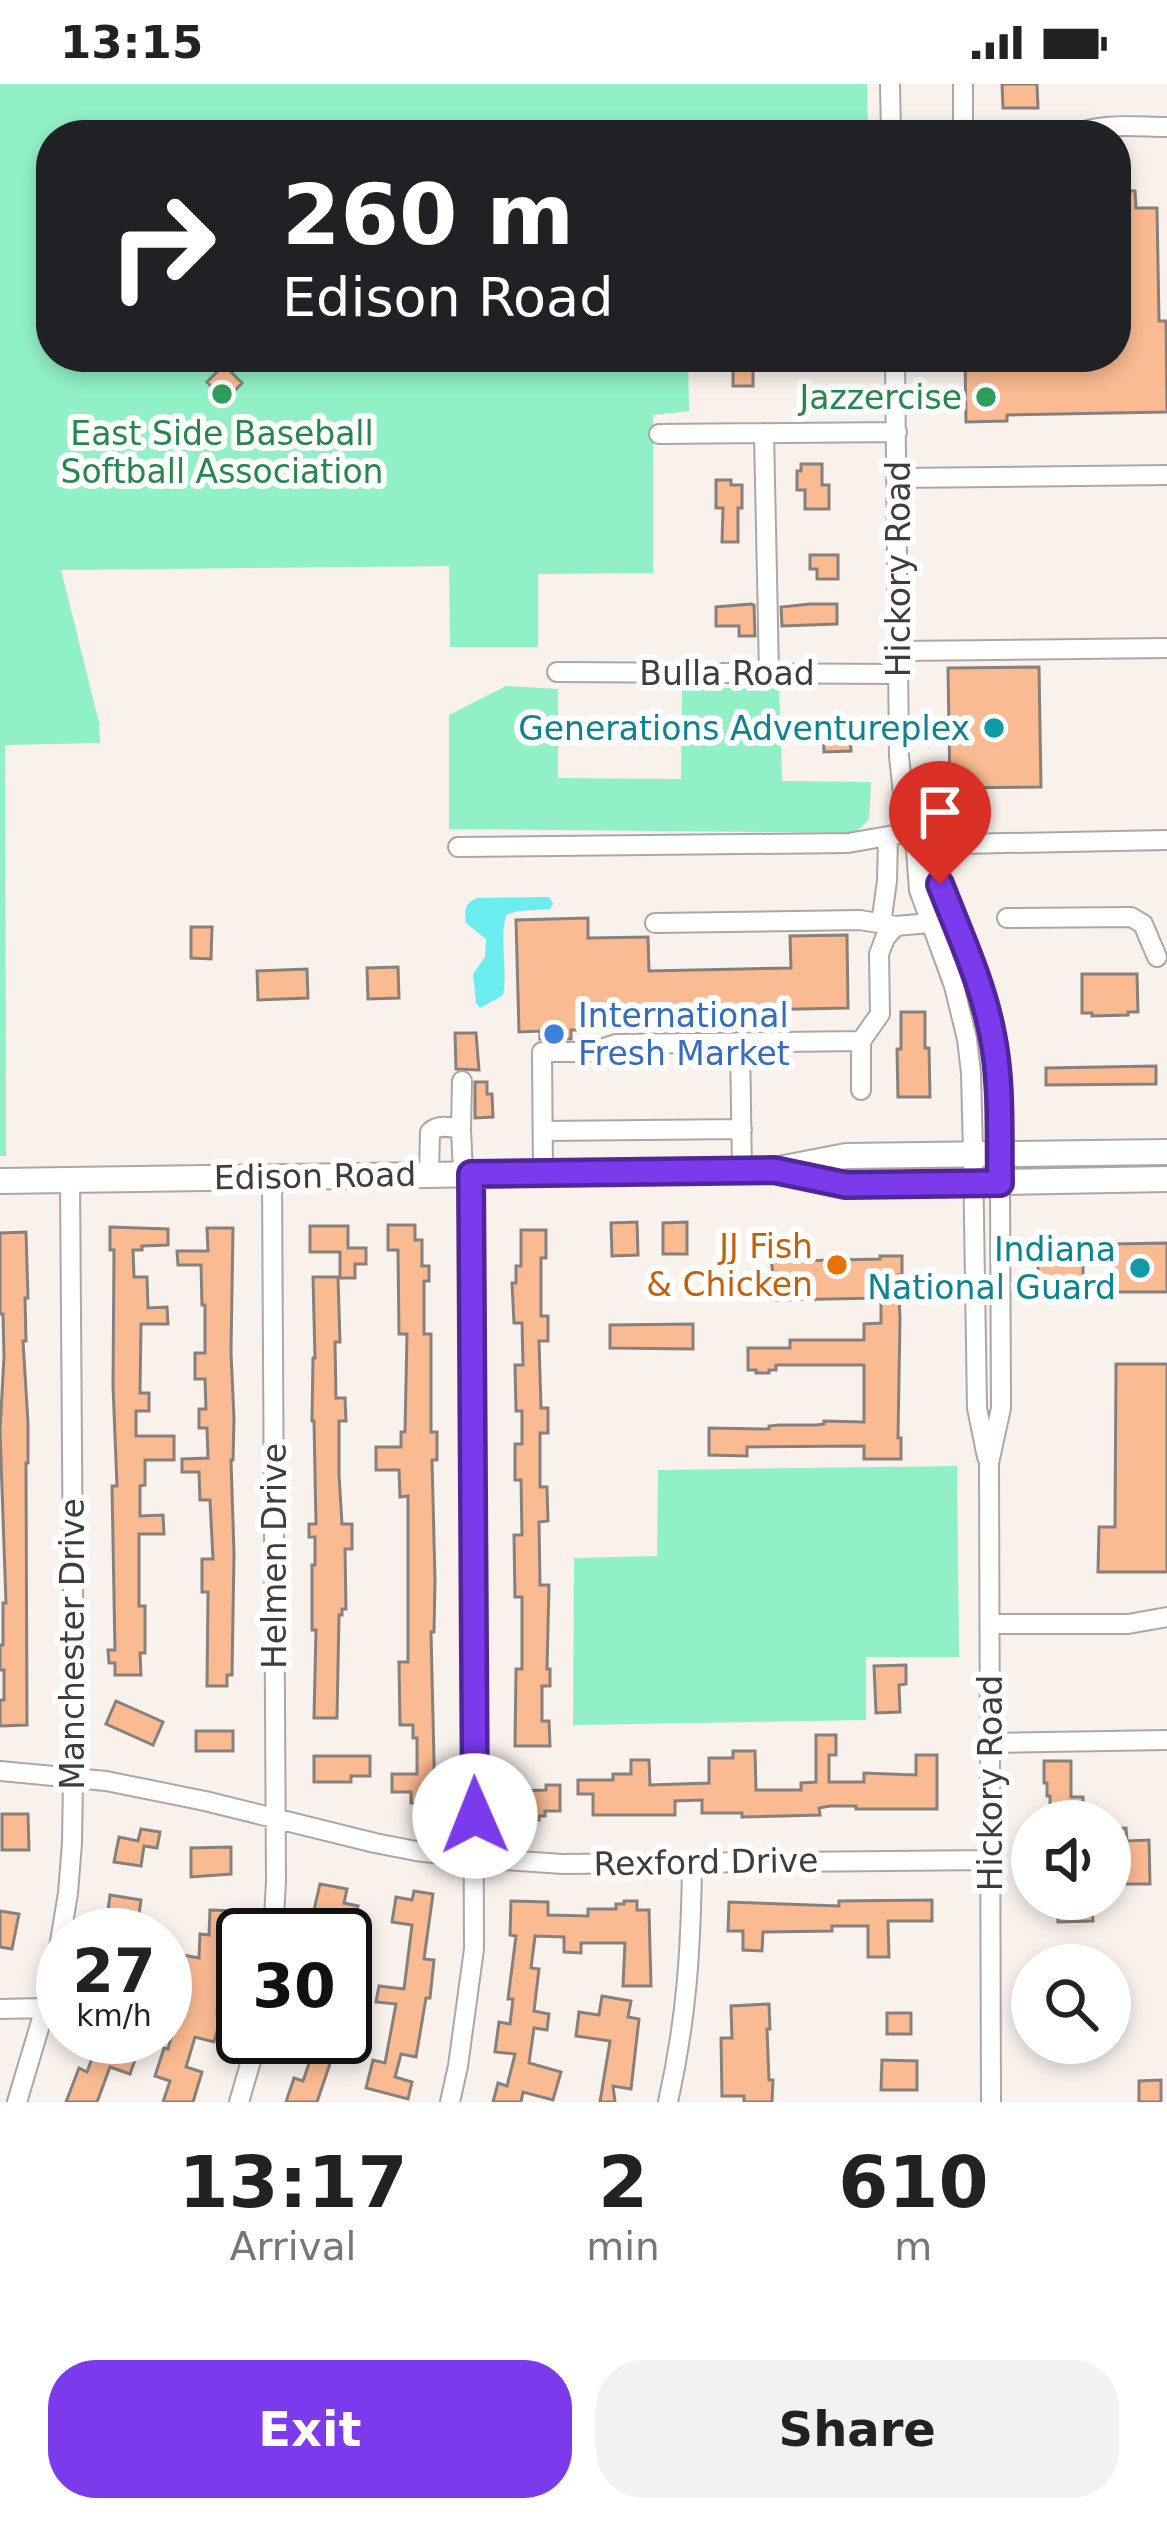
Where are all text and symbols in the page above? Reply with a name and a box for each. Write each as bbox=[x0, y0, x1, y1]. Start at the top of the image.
text: 13:15 bbox=[60, 16, 203, 69]
text: 260 m bbox=[282, 166, 574, 264]
icon: right bbox=[84, 168, 240, 324]
text: Edison Road bbox=[282, 266, 613, 329]
place label: Jazzercise bbox=[797, 378, 962, 417]
marker: East Side Baseball Softball Association bbox=[209, 381, 235, 407]
marker: Jazzercise bbox=[973, 384, 999, 410]
place label: East Side Baseball Softball Association bbox=[60, 414, 384, 491]
street label: Hickory Road bbox=[879, 461, 918, 677]
street label: Bulla Road bbox=[639, 654, 815, 693]
place label: Generations Adventureplex bbox=[518, 709, 970, 748]
marker: Generations Adventureplex bbox=[981, 715, 1007, 741]
pin bbox=[889, 761, 991, 884]
icon: arrive bbox=[907, 779, 973, 845]
place label: International Fresh Market bbox=[578, 996, 790, 1073]
marker: International Fresh Market bbox=[541, 1021, 567, 1047]
street label: Edison Road bbox=[213, 1155, 417, 1197]
place label: JJ Fish & Chicken bbox=[646, 1227, 813, 1304]
place label: Indiana National Guard bbox=[867, 1230, 1116, 1307]
marker: JJ Fish & Chicken bbox=[824, 1252, 850, 1278]
marker: Indiana National Guard bbox=[1127, 1255, 1153, 1281]
street label: Helmen Drive bbox=[255, 1443, 294, 1669]
street label: Manchester Drive bbox=[53, 1498, 92, 1790]
street label: Hickory Road bbox=[971, 1675, 1010, 1891]
position arrow bbox=[412, 1753, 538, 1879]
map controls bbox=[1011, 1800, 1131, 2064]
button: sound bbox=[1011, 1800, 1131, 1920]
street label: Rexford Drive bbox=[593, 1841, 819, 1883]
speed limit sign: 30 bbox=[216, 1908, 372, 2064]
text: 27 bbox=[72, 1936, 156, 2006]
button: search bbox=[1011, 1944, 1131, 2064]
text: km/h bbox=[76, 1998, 152, 2033]
text: 13:17 bbox=[178, 2140, 408, 2224]
text: 2 bbox=[598, 2140, 648, 2224]
text: 610 bbox=[838, 2140, 988, 2224]
text: Arrival bbox=[230, 2224, 356, 2269]
text: min bbox=[586, 2224, 660, 2269]
text: m bbox=[894, 2224, 932, 2269]
button: Exit bbox=[48, 2360, 572, 2498]
button: Share bbox=[596, 2360, 1119, 2498]

